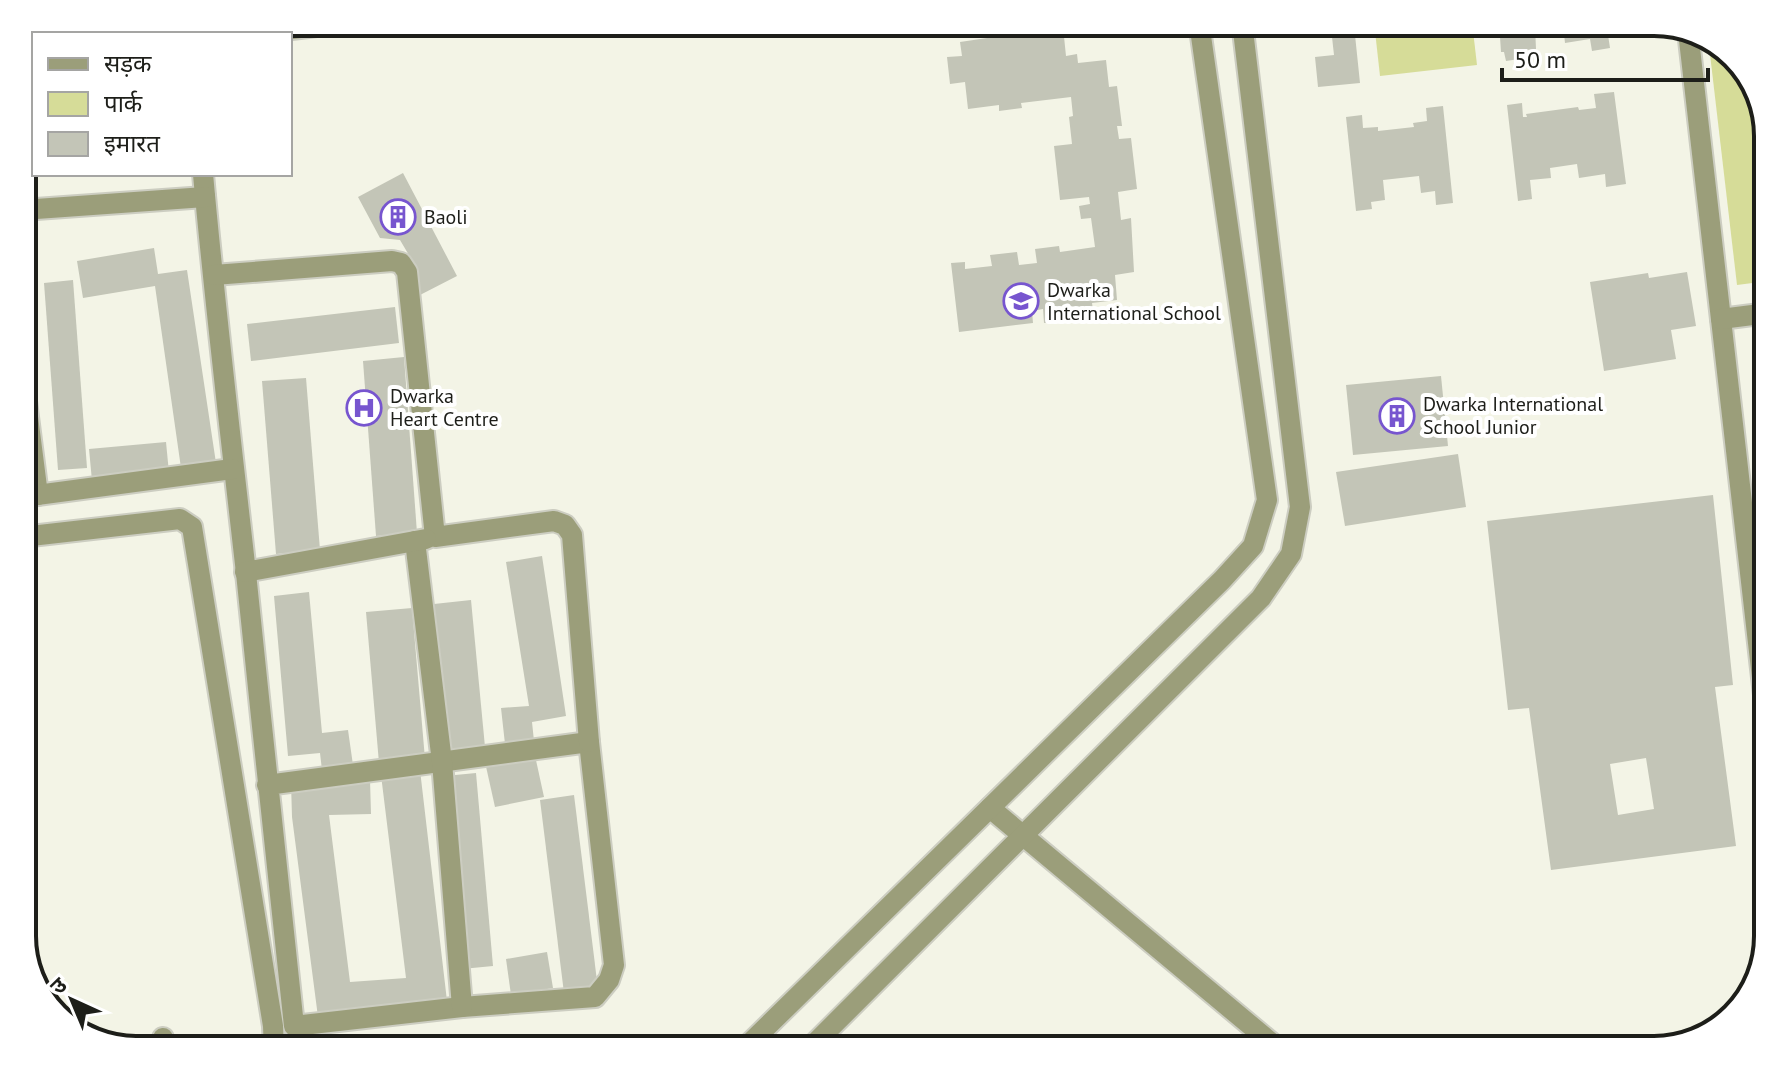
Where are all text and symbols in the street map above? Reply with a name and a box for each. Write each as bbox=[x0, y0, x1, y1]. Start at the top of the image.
legend bbox=[32, 32, 292, 176]
scale bar bbox=[1502, 32, 1708, 82]
text: 50 m bbox=[1514, 44, 1566, 75]
text: सड़क bbox=[104, 48, 152, 79]
text: पार्क bbox=[104, 88, 143, 119]
text: इमारत bbox=[104, 128, 161, 159]
building icon: Baoli bbox=[379, 198, 417, 236]
place label: Baoli bbox=[424, 204, 468, 230]
place label: Dwarka International School bbox=[1047, 277, 1221, 326]
school or university icon: Dwarka International School bbox=[1002, 282, 1040, 320]
place label: Dwarka Heart Centre bbox=[390, 383, 499, 432]
hospital icon: Dwarka Heart Centre bbox=[345, 389, 383, 427]
place label: Dwarka International School Junior bbox=[1423, 391, 1603, 440]
building icon: Dwarka International School Junior bbox=[1378, 397, 1416, 435]
north arrow bbox=[32, 960, 112, 1040]
text: उ bbox=[44, 970, 73, 1000]

